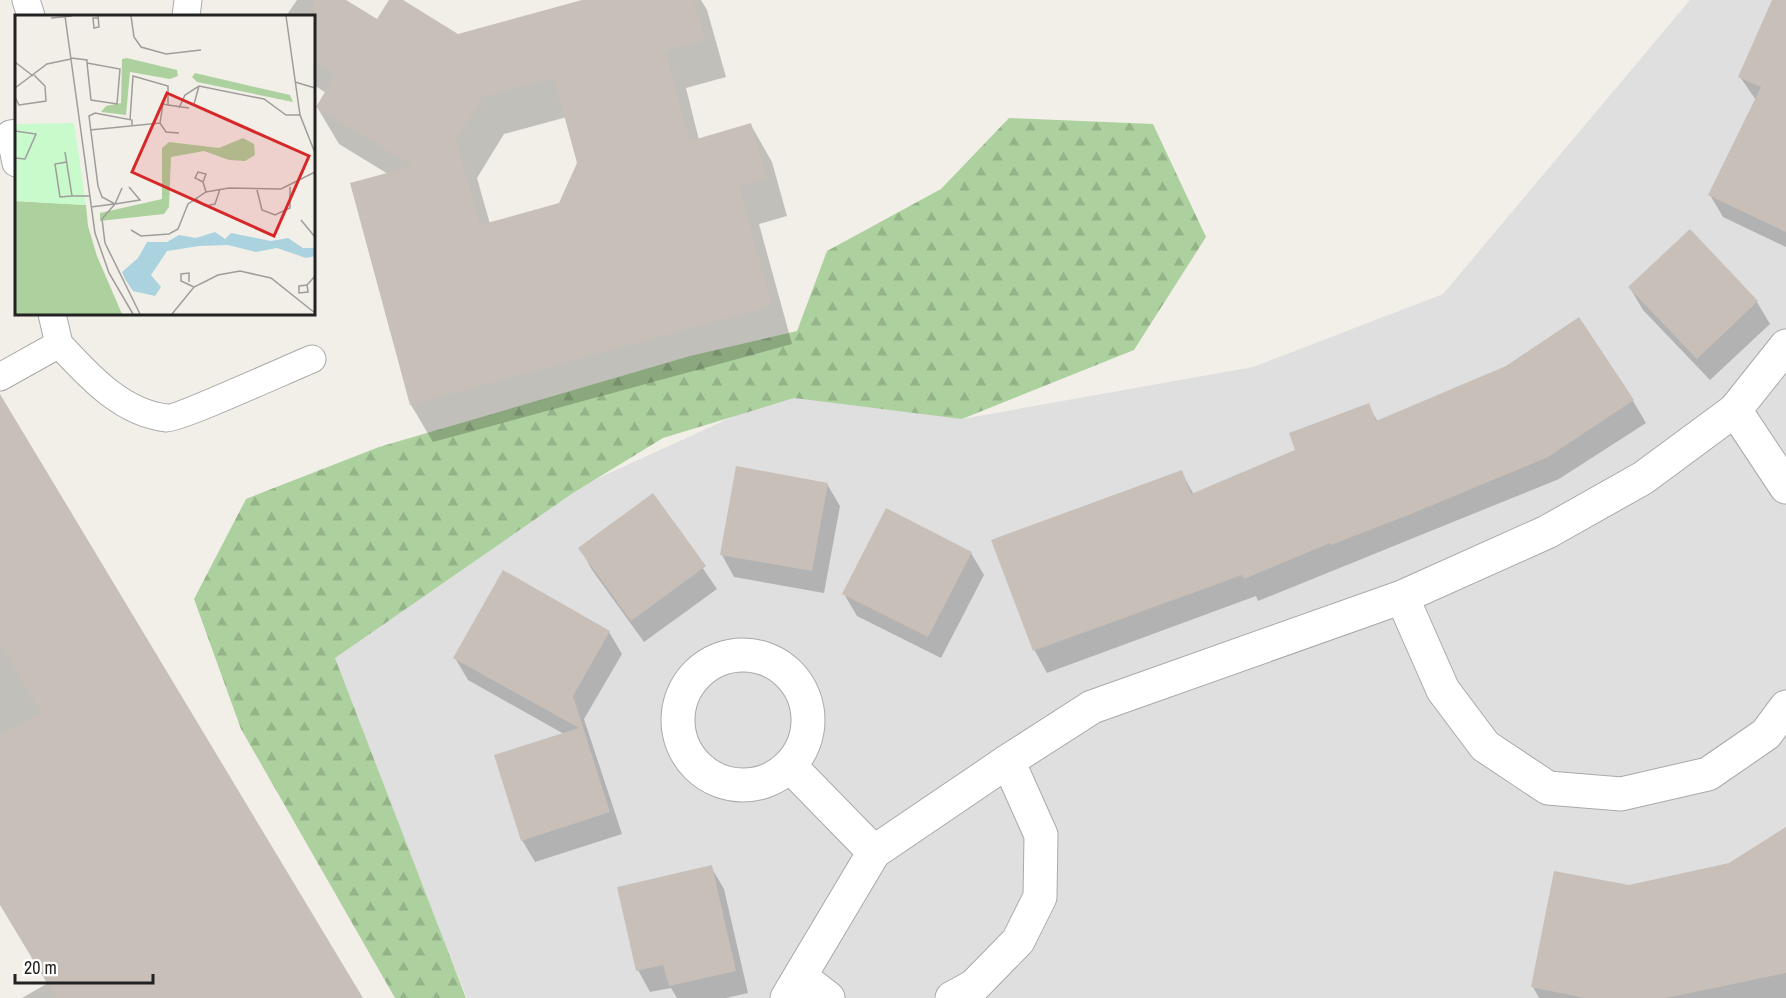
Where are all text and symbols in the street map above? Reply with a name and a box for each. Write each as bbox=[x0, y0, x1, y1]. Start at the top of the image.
inset map bbox=[15, 15, 315, 315]
scale bar bbox=[15, 947, 153, 985]
text: 20 m bbox=[24, 955, 57, 980]

